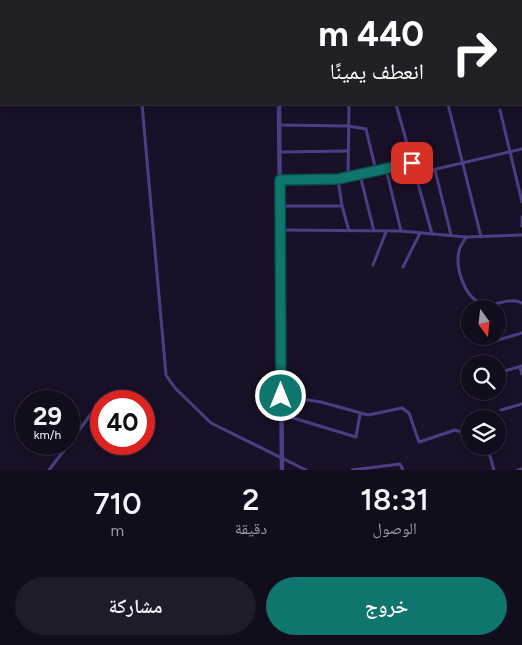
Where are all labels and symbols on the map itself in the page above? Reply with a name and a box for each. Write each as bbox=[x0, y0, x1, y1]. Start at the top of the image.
pin bbox=[391, 142, 433, 184]
north arrow bbox=[461, 300, 506, 345]
position arrow bbox=[254, 369, 306, 421]
speed limit sign: 40 bbox=[90, 390, 155, 455]

